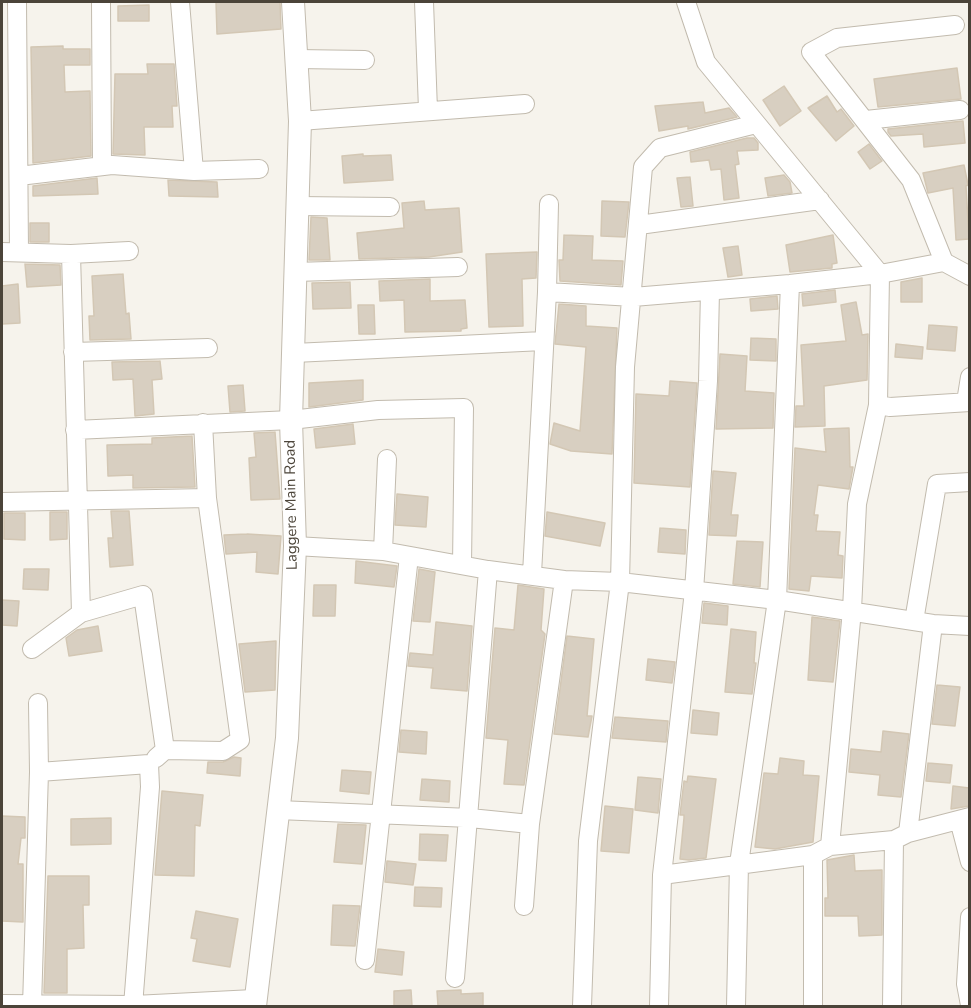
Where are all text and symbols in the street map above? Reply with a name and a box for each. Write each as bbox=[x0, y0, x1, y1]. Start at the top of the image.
street label: Laggere Main Road bbox=[282, 440, 302, 570]

